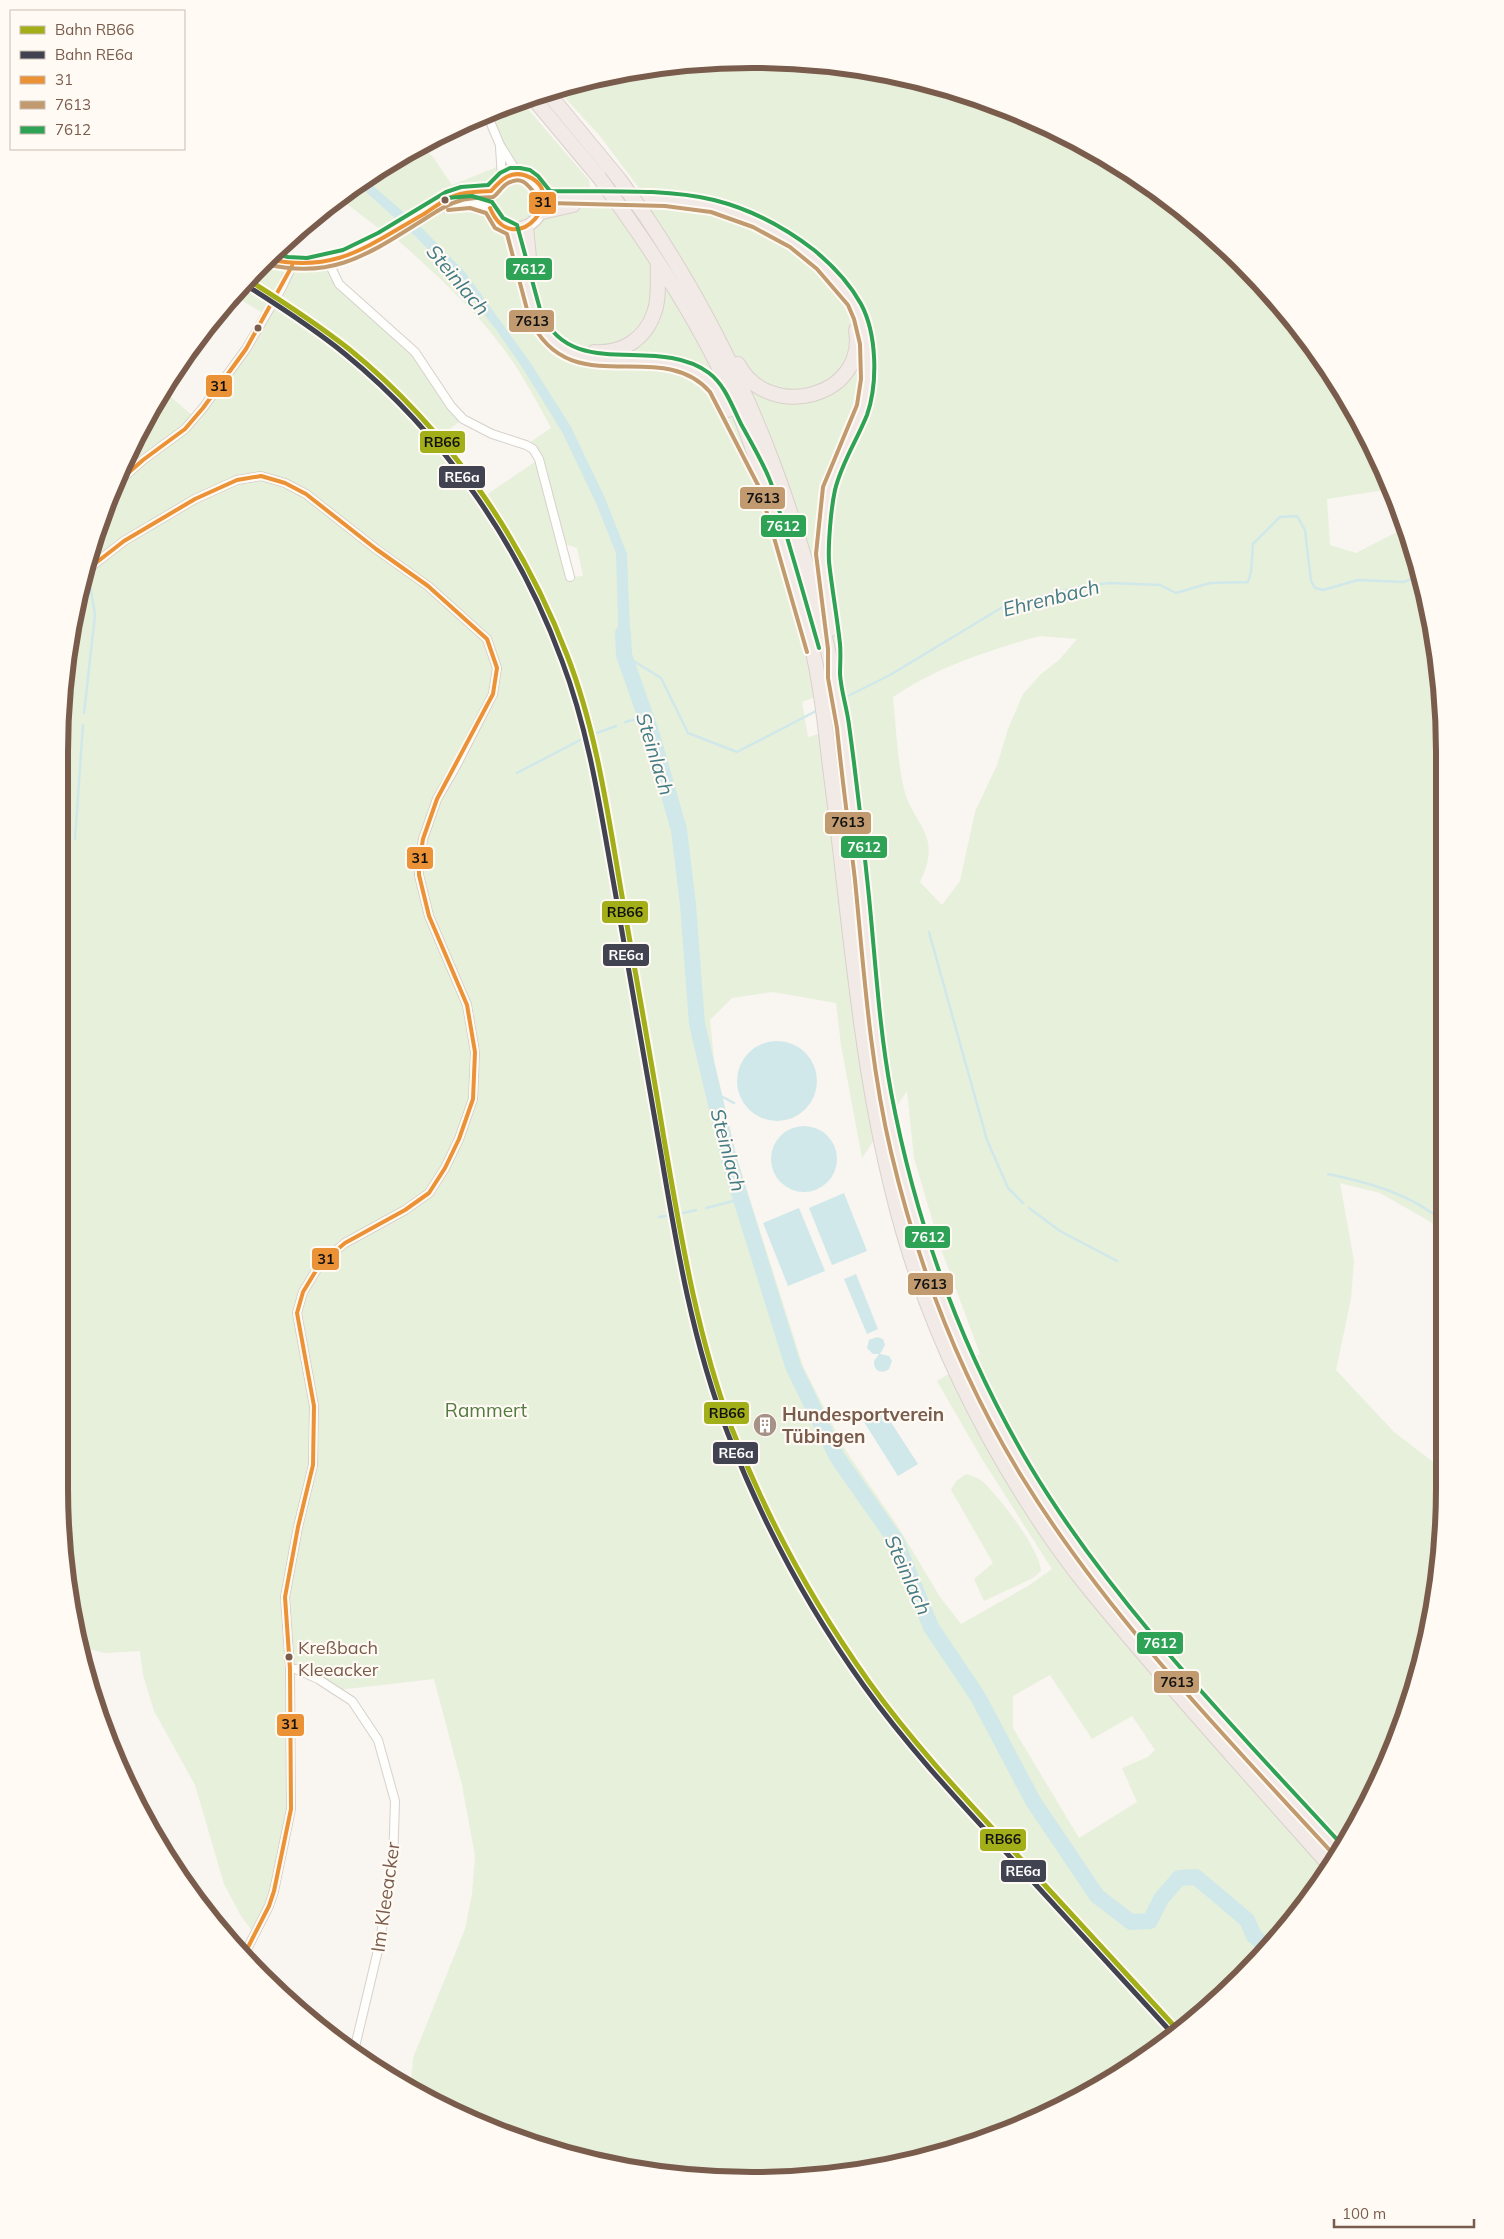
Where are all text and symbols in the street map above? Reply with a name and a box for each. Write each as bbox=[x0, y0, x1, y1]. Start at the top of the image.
legend bbox=[10, 10, 185, 150]
text: Bahn RB66 bbox=[55, 20, 134, 39]
text: Bahn RE6a bbox=[55, 45, 133, 64]
text: 31 bbox=[55, 70, 73, 89]
text: 7613 bbox=[55, 95, 91, 114]
text: 7612 bbox=[55, 120, 91, 139]
line badge: 31 bbox=[528, 191, 557, 215]
text: 31 bbox=[535, 193, 551, 211]
unlabelled marker bbox=[440, 195, 450, 205]
water label: Steinlach bbox=[421, 239, 495, 320]
line badge: 7612 bbox=[505, 257, 553, 281]
text: 7612 bbox=[512, 260, 546, 278]
line badge: 7613 bbox=[508, 309, 555, 333]
text: 7613 bbox=[515, 312, 549, 330]
unlabelled marker bbox=[253, 323, 263, 333]
line badge: 31 bbox=[205, 374, 233, 398]
text: 31 bbox=[211, 377, 227, 395]
line badge: RB66 bbox=[419, 430, 466, 454]
text: RB66 bbox=[424, 433, 460, 451]
line badge: RE6a bbox=[438, 465, 486, 489]
text: RE6a bbox=[444, 468, 480, 486]
line badge: 7613 bbox=[739, 486, 786, 510]
text: 7613 bbox=[746, 489, 780, 507]
line badge: 7612 bbox=[760, 514, 807, 538]
text: 7612 bbox=[766, 517, 800, 535]
water label: Ehrenbach bbox=[1000, 573, 1102, 622]
water label: Steinlach bbox=[631, 710, 680, 798]
line badge: 7613 bbox=[824, 811, 872, 835]
text: 7613 bbox=[831, 813, 865, 831]
line badge: 7612 bbox=[840, 835, 888, 859]
text: 7612 bbox=[847, 838, 881, 856]
line badge: 31 bbox=[406, 846, 434, 870]
text: 31 bbox=[412, 849, 428, 867]
line badge: RB66 bbox=[601, 900, 649, 924]
text: RB66 bbox=[607, 903, 643, 921]
line badge: RE6a bbox=[602, 943, 650, 967]
text: RE6a bbox=[608, 946, 644, 964]
water label: Steinlach bbox=[705, 1106, 752, 1194]
line badge: 7612 bbox=[904, 1225, 951, 1249]
text: 7612 bbox=[911, 1228, 945, 1246]
line badge: 31 bbox=[311, 1247, 340, 1271]
text: 31 bbox=[318, 1250, 334, 1268]
line badge: 7613 bbox=[907, 1272, 954, 1296]
text: 7613 bbox=[913, 1275, 947, 1293]
park label: Rammert bbox=[445, 1398, 527, 1422]
line badge: RB66 bbox=[703, 1401, 750, 1425]
place label: Hundesportverein Tübingen bbox=[782, 1402, 944, 1448]
text: RB66 bbox=[709, 1404, 745, 1422]
building icon: Hundesportverein Tübingen bbox=[752, 1412, 778, 1438]
line badge: RE6a bbox=[712, 1441, 759, 1465]
text: RE6a bbox=[718, 1444, 754, 1462]
water label: Steinlach bbox=[880, 1531, 937, 1619]
line badge: 7612 bbox=[1136, 1631, 1184, 1655]
text: 7612 bbox=[1143, 1634, 1177, 1652]
place label: Kreßbach Kleeacker bbox=[298, 1636, 379, 1681]
marker: Kreßbach Kleeacker bbox=[284, 1652, 294, 1662]
line badge: 7613 bbox=[1153, 1670, 1200, 1694]
text: 7613 bbox=[1160, 1673, 1194, 1691]
line badge: 31 bbox=[276, 1713, 305, 1737]
text: 31 bbox=[282, 1715, 298, 1733]
line badge: RB66 bbox=[979, 1828, 1027, 1852]
text: RB66 bbox=[985, 1830, 1021, 1848]
street label: Im Kleeacker bbox=[365, 1840, 405, 1954]
line badge: RE6a bbox=[1000, 1859, 1047, 1883]
text: RE6a bbox=[1005, 1862, 1041, 1880]
scale bar bbox=[1334, 2196, 1474, 2228]
text: 100 m bbox=[1342, 2204, 1386, 2223]

